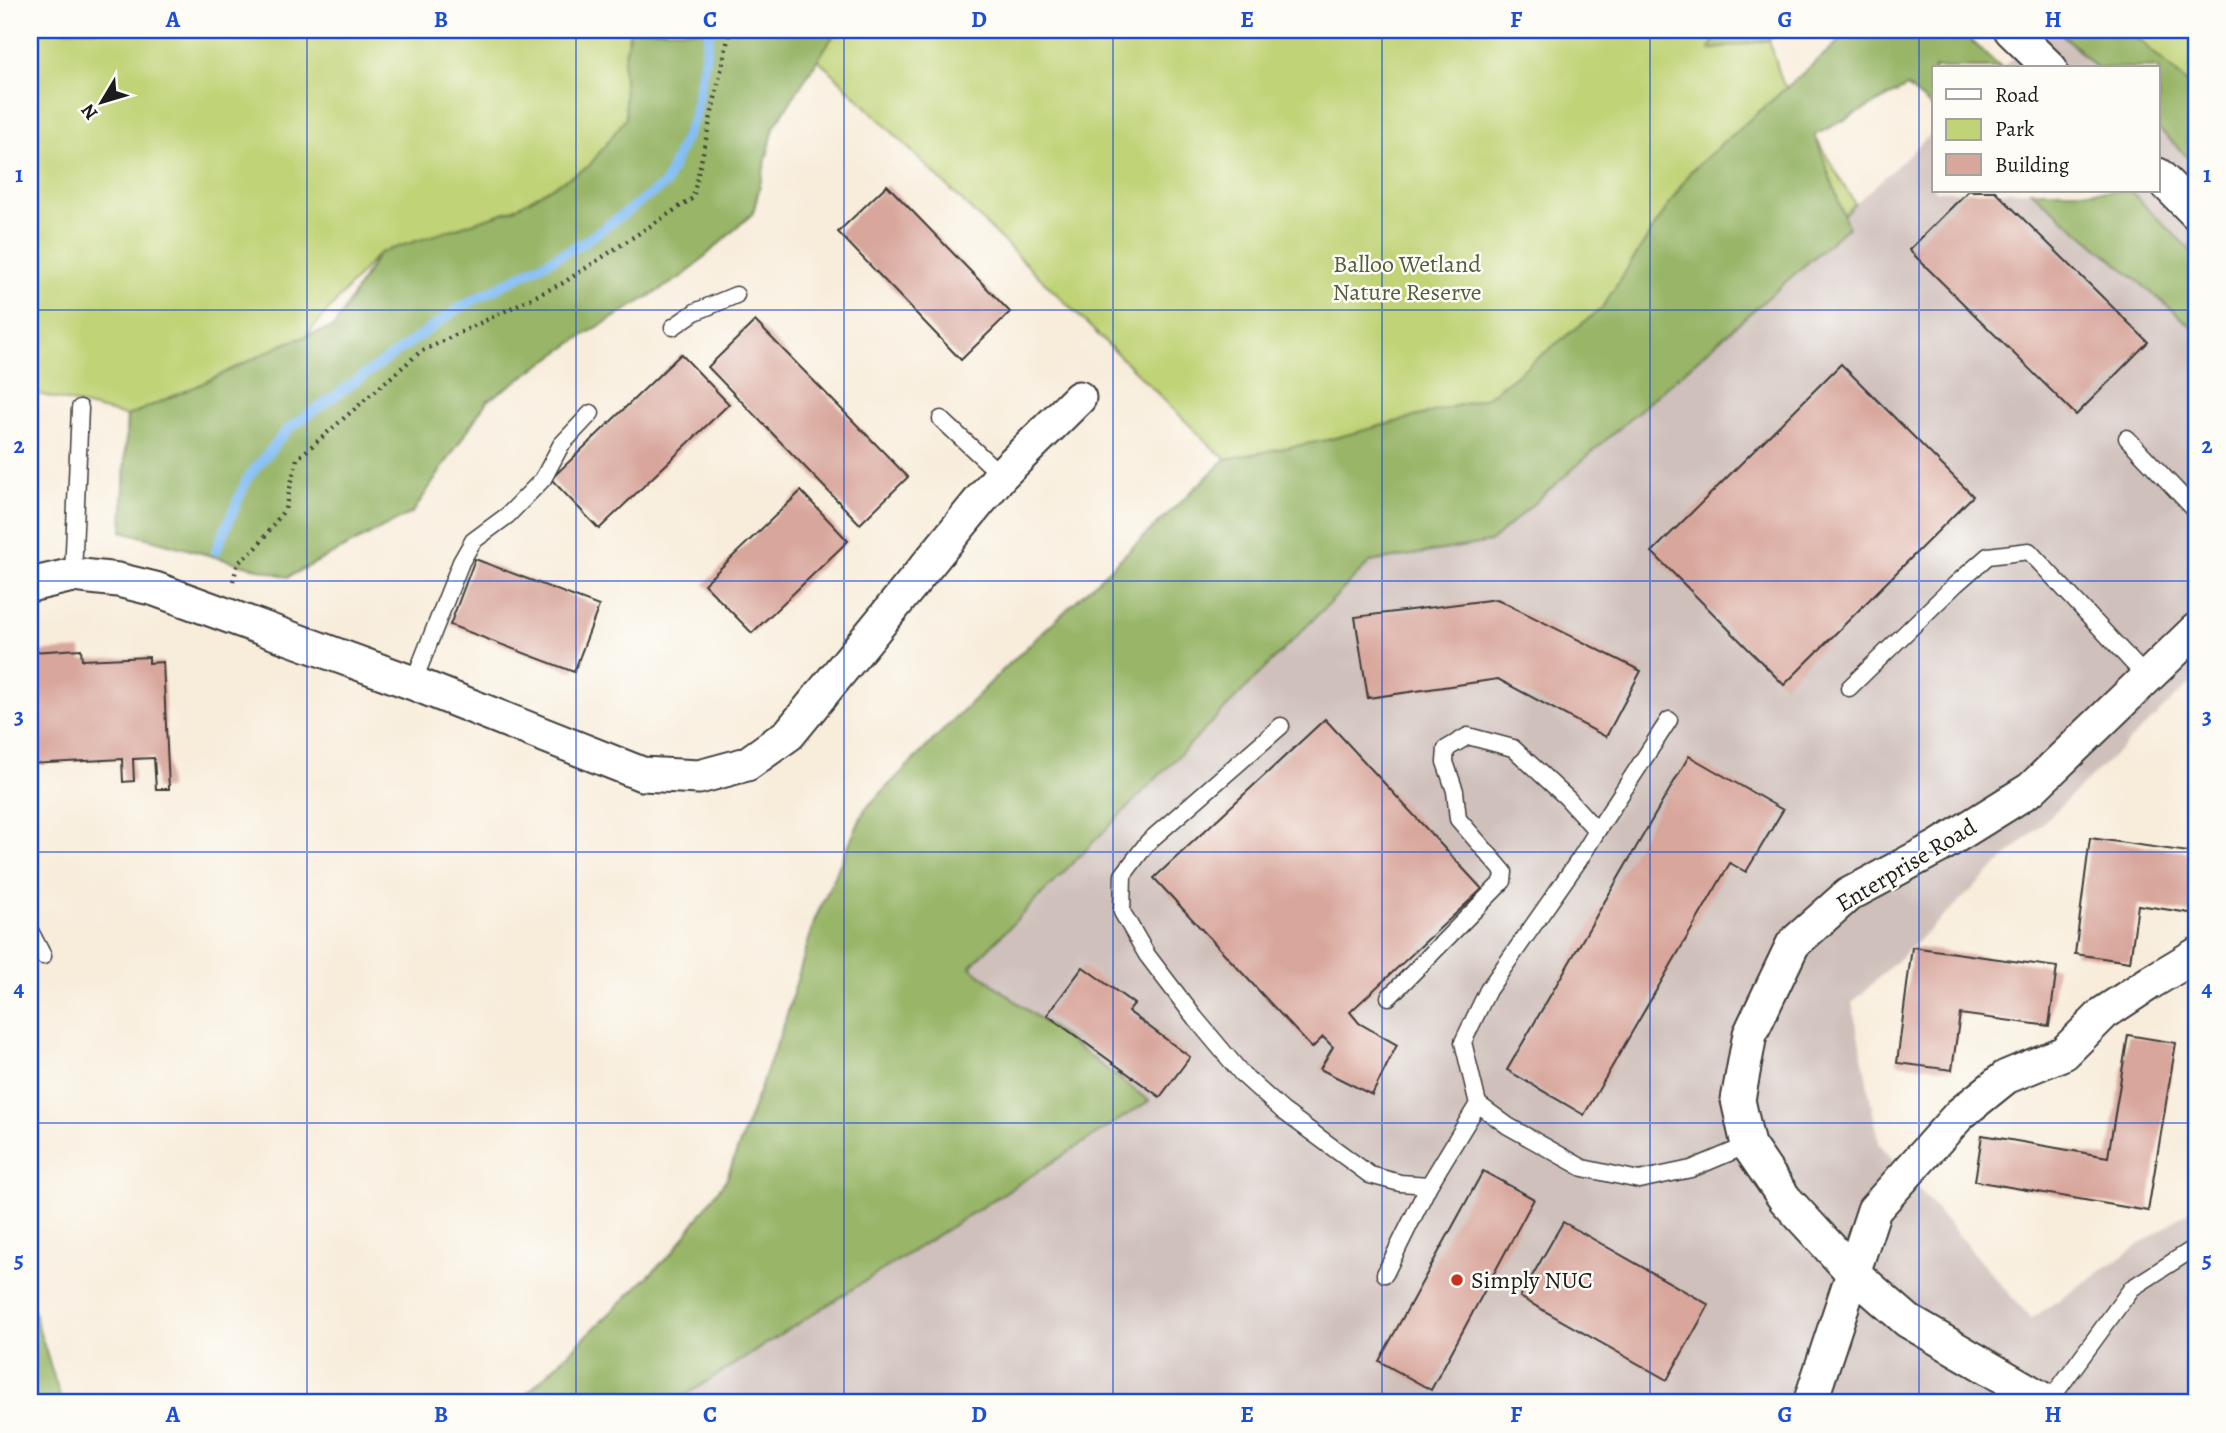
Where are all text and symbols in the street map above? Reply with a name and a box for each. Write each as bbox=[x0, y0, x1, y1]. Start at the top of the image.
text: A bbox=[165, 4, 181, 35]
text: B bbox=[434, 4, 448, 35]
text: C bbox=[703, 4, 717, 35]
text: D bbox=[971, 4, 987, 35]
text: E bbox=[1240, 4, 1254, 35]
text: F bbox=[1510, 4, 1523, 35]
text: G bbox=[1777, 4, 1793, 35]
text: H bbox=[2044, 4, 2062, 35]
north arrow bbox=[66, 66, 136, 136]
legend bbox=[1932, 66, 2160, 192]
text: Road bbox=[1995, 81, 2039, 109]
text: N bbox=[75, 98, 104, 125]
text: Park bbox=[1995, 115, 2035, 143]
text: Building bbox=[1995, 151, 2070, 179]
text: 1 bbox=[15, 159, 23, 190]
text: 1 bbox=[2203, 159, 2211, 190]
park label: Balloo Wetland Nature Reserve bbox=[1332, 248, 1482, 308]
text: 2 bbox=[13, 430, 25, 461]
text: 2 bbox=[2201, 430, 2213, 461]
text: 3 bbox=[14, 701, 24, 732]
text: 3 bbox=[2202, 701, 2212, 732]
street label: Enterprise Road bbox=[1830, 810, 1982, 919]
text: 4 bbox=[14, 973, 25, 1004]
text: 4 bbox=[2202, 973, 2213, 1004]
text: 5 bbox=[14, 1244, 24, 1275]
text: 5 bbox=[2202, 1244, 2212, 1275]
place label: Simply NUC bbox=[1471, 1264, 1593, 1296]
marker: Simply NUC bbox=[1449, 1272, 1465, 1288]
text: A bbox=[165, 1399, 181, 1430]
text: B bbox=[434, 1399, 448, 1430]
text: C bbox=[703, 1399, 717, 1430]
text: D bbox=[971, 1399, 987, 1430]
text: E bbox=[1240, 1399, 1254, 1430]
text: F bbox=[1510, 1399, 1523, 1430]
text: G bbox=[1777, 1399, 1793, 1430]
text: H bbox=[2044, 1399, 2062, 1430]

